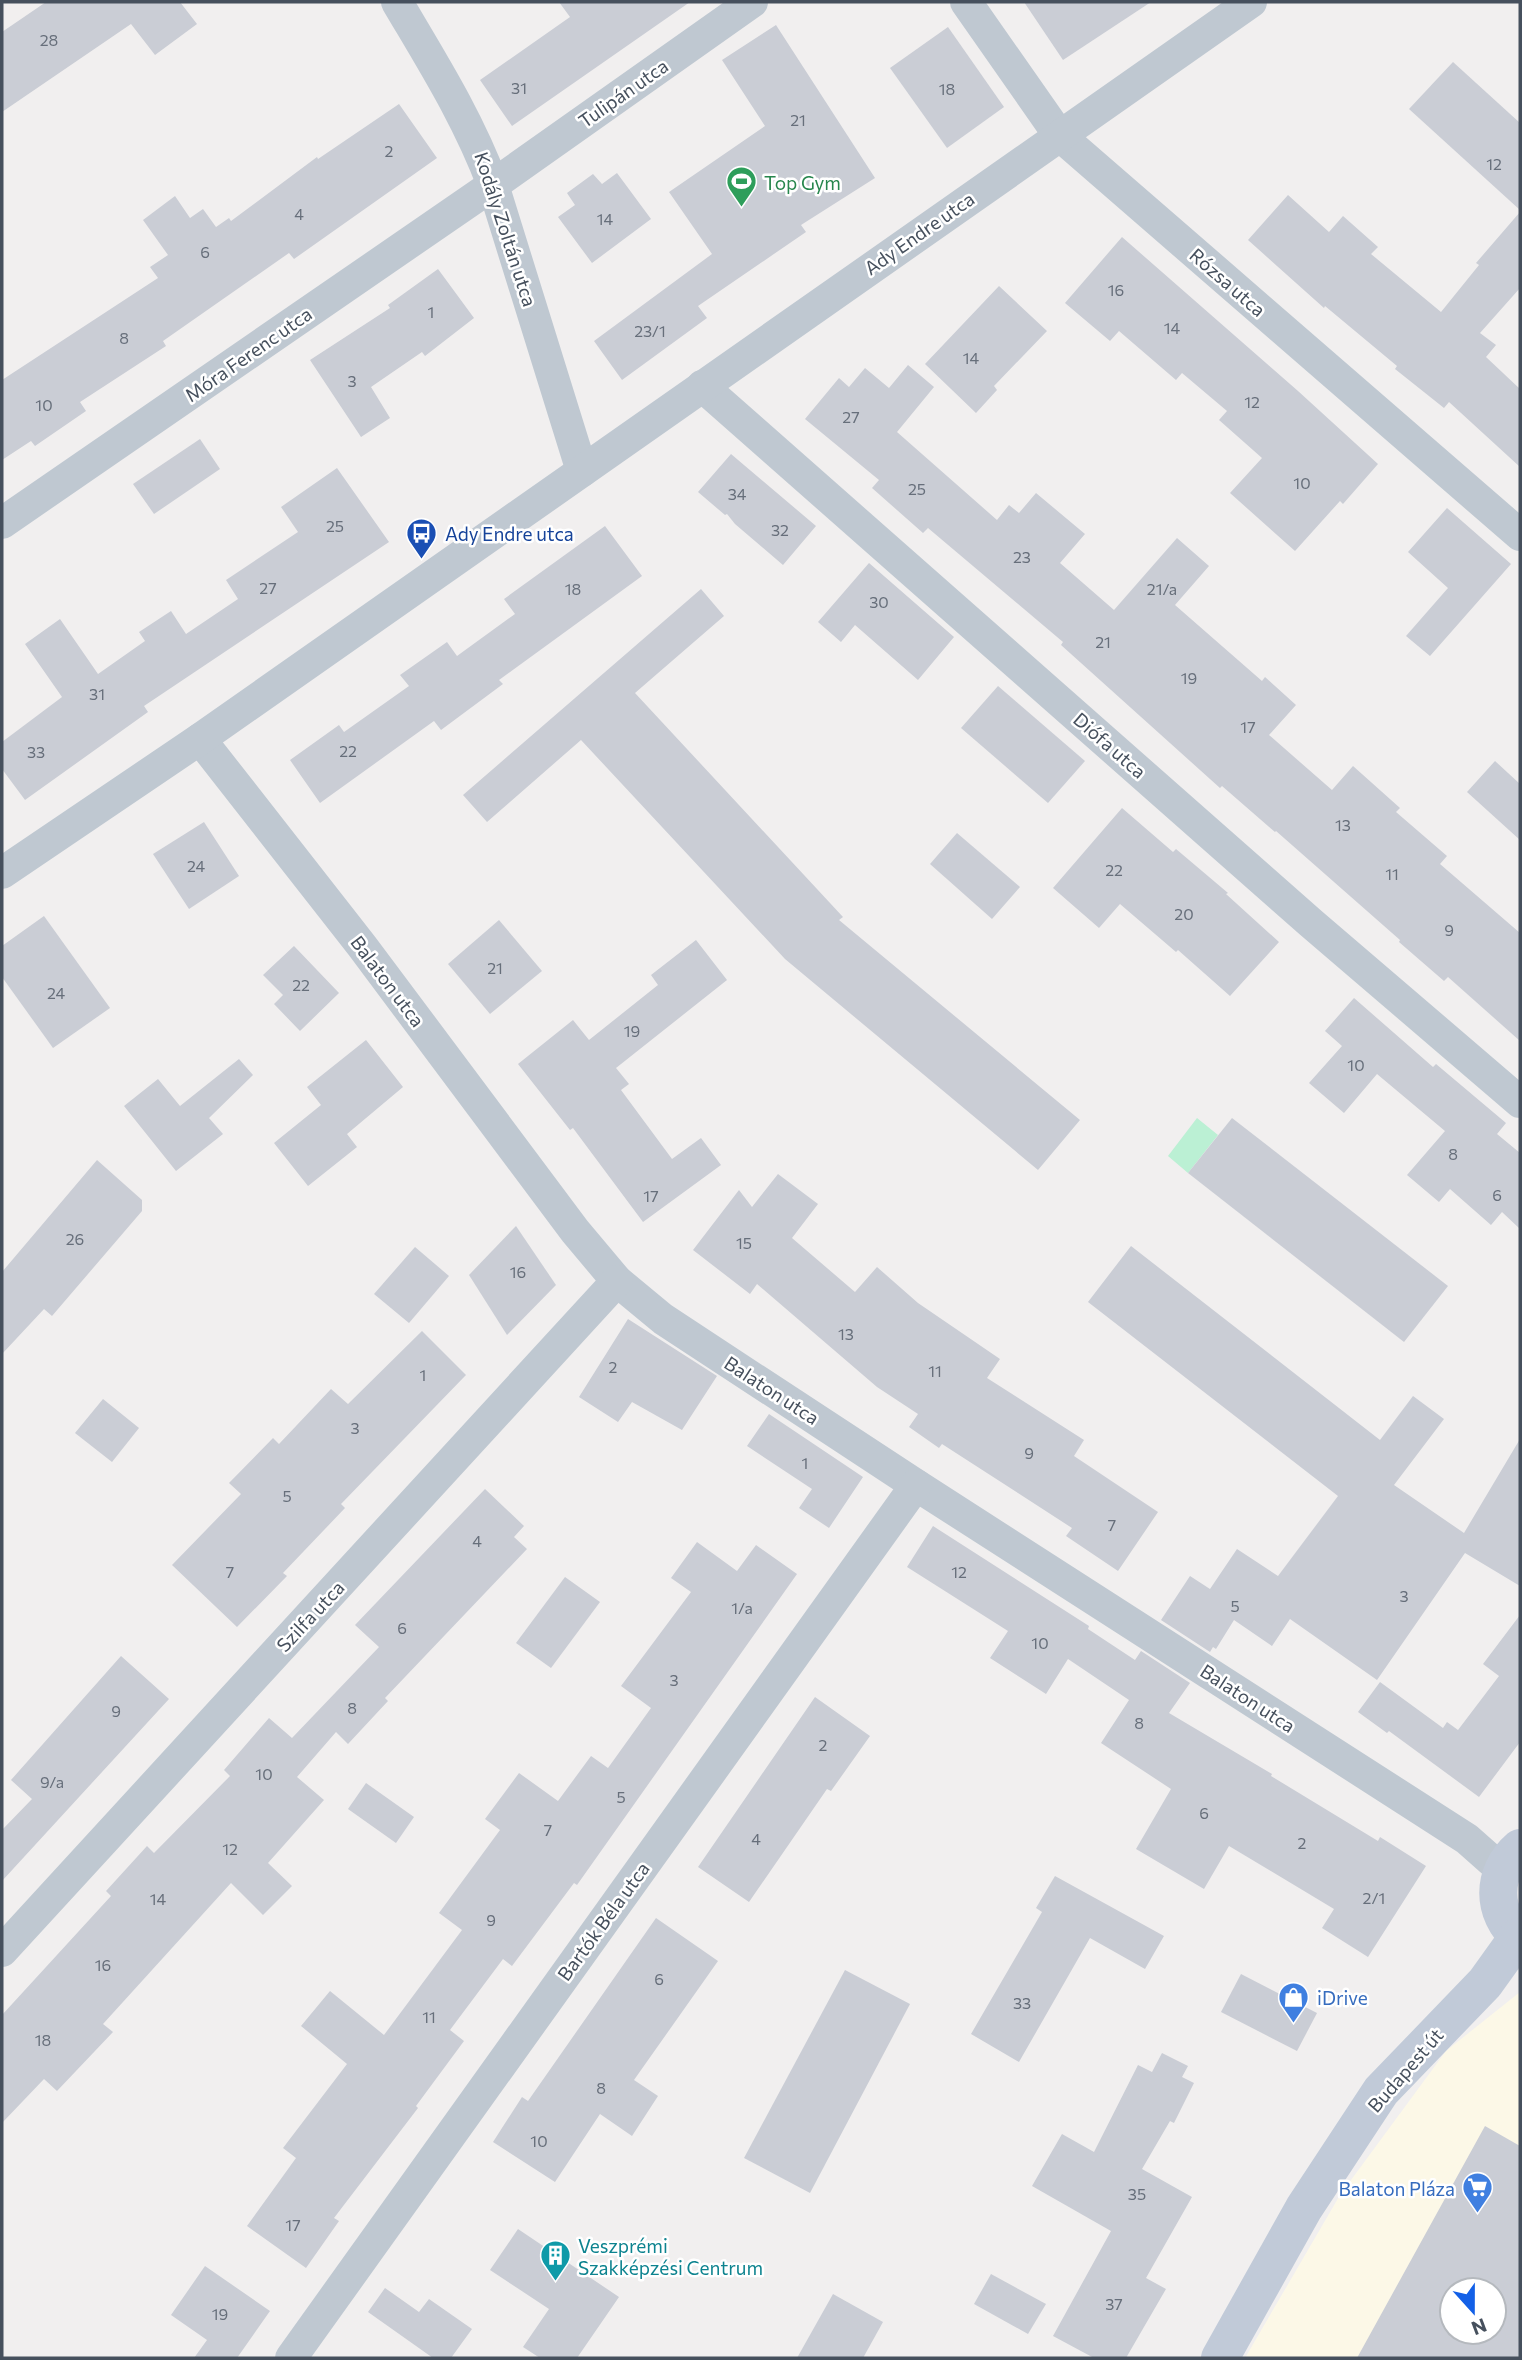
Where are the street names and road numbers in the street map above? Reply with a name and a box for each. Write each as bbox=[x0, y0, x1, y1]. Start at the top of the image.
street label: Tulipán utca bbox=[574, 54, 672, 132]
street label: Kodály Zoltán utca bbox=[470, 149, 542, 309]
street label: Ady Endre utca bbox=[860, 187, 978, 279]
street label: Rózsa utca bbox=[1185, 243, 1271, 321]
street label: Móra Ferenc utca bbox=[180, 302, 316, 406]
street label: Diófa utca bbox=[1069, 707, 1151, 783]
street label: Balaton utca bbox=[346, 931, 430, 1031]
street label: Balaton utca bbox=[720, 1351, 824, 1429]
street label: Szilfa utca bbox=[271, 1576, 349, 1656]
street label: Balaton utca bbox=[1196, 1659, 1300, 1737]
street label: Bartók Béla utca bbox=[552, 1857, 654, 1985]
street label: Budapest út bbox=[1362, 2023, 1448, 2117]

